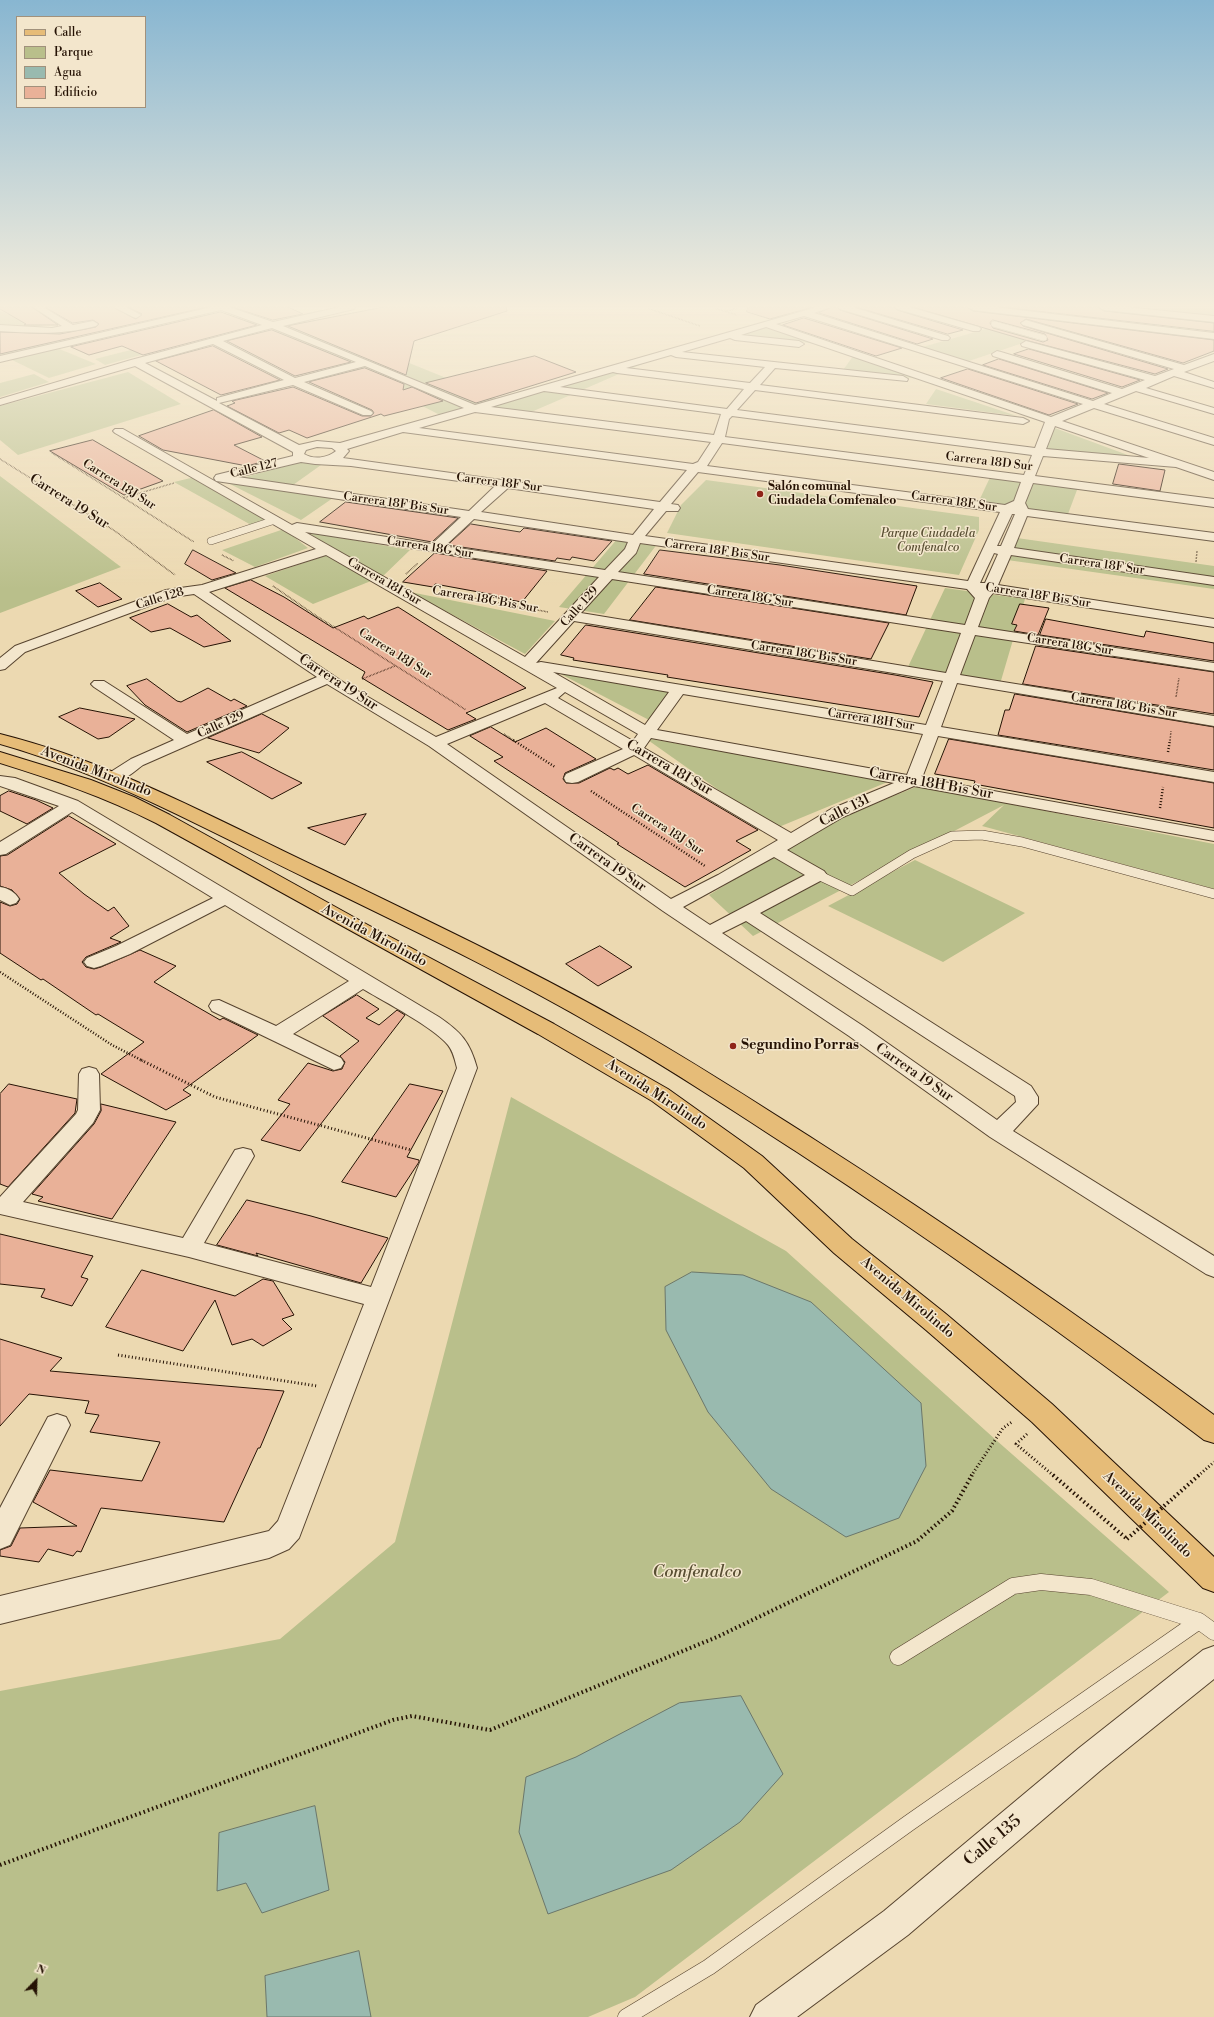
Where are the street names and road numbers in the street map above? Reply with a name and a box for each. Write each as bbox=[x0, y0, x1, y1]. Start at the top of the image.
street label: Carrera 18D Sur bbox=[945, 450, 1033, 474]
street label: Calle 127 bbox=[229, 456, 279, 482]
street label: Carrera 18J Sur bbox=[80, 457, 158, 513]
street label: Carrera 19 Sur bbox=[26, 471, 112, 533]
street label: Carrera 18F Sur bbox=[455, 471, 543, 495]
street label: Carrera 18F Bis Sur bbox=[342, 489, 450, 519]
street label: Carrera 18E Sur bbox=[910, 489, 998, 515]
street label: Carrera 18G Sur bbox=[386, 534, 474, 562]
street label: Carrera 18F Bis Sur bbox=[663, 536, 771, 566]
street label: Carrera 18F Sur bbox=[1058, 552, 1146, 578]
street label: Carrera 18I Sur bbox=[345, 555, 423, 609]
street label: Carrera 18F Bis Sur bbox=[984, 581, 1092, 611]
street label: Carrera 18G Sur bbox=[706, 583, 794, 611]
street label: Carrera 18G Bis Sur bbox=[431, 584, 539, 616]
street label: Calle 129 bbox=[558, 584, 602, 630]
street label: Calle 128 bbox=[134, 585, 186, 613]
street label: Carrera 18J Sur bbox=[356, 626, 434, 682]
street label: Carrera 18G Sur bbox=[1026, 631, 1114, 659]
street label: Carrera 18G Bis Sur bbox=[750, 639, 858, 669]
street label: Carrera 19 Sur bbox=[295, 651, 381, 715]
street label: Carrera 18G Bis Sur bbox=[1070, 691, 1178, 721]
street label: Carrera 18H Sur bbox=[826, 706, 916, 734]
street label: Calle 129 bbox=[195, 708, 247, 742]
street label: Carrera 18I Sur bbox=[623, 737, 715, 799]
street label: Avenida Mirolindo bbox=[38, 743, 154, 801]
street label: Carrera 18H Bis Sur bbox=[868, 765, 994, 803]
street label: Calle 131 bbox=[817, 791, 873, 831]
street label: Carrera 18J Sur bbox=[628, 801, 706, 859]
street label: Carrera 19 Sur bbox=[565, 830, 649, 896]
street label: Avenida Mirolindo bbox=[318, 901, 430, 971]
street label: Carrera 19 Sur bbox=[872, 1040, 956, 1106]
street label: Avenida Mirolindo bbox=[602, 1056, 710, 1134]
street label: Avenida Mirolindo bbox=[857, 1254, 957, 1342]
street label: Avenida Mirolindo bbox=[1099, 1468, 1195, 1562]
street label: Calle 135 bbox=[960, 1811, 1026, 1871]

